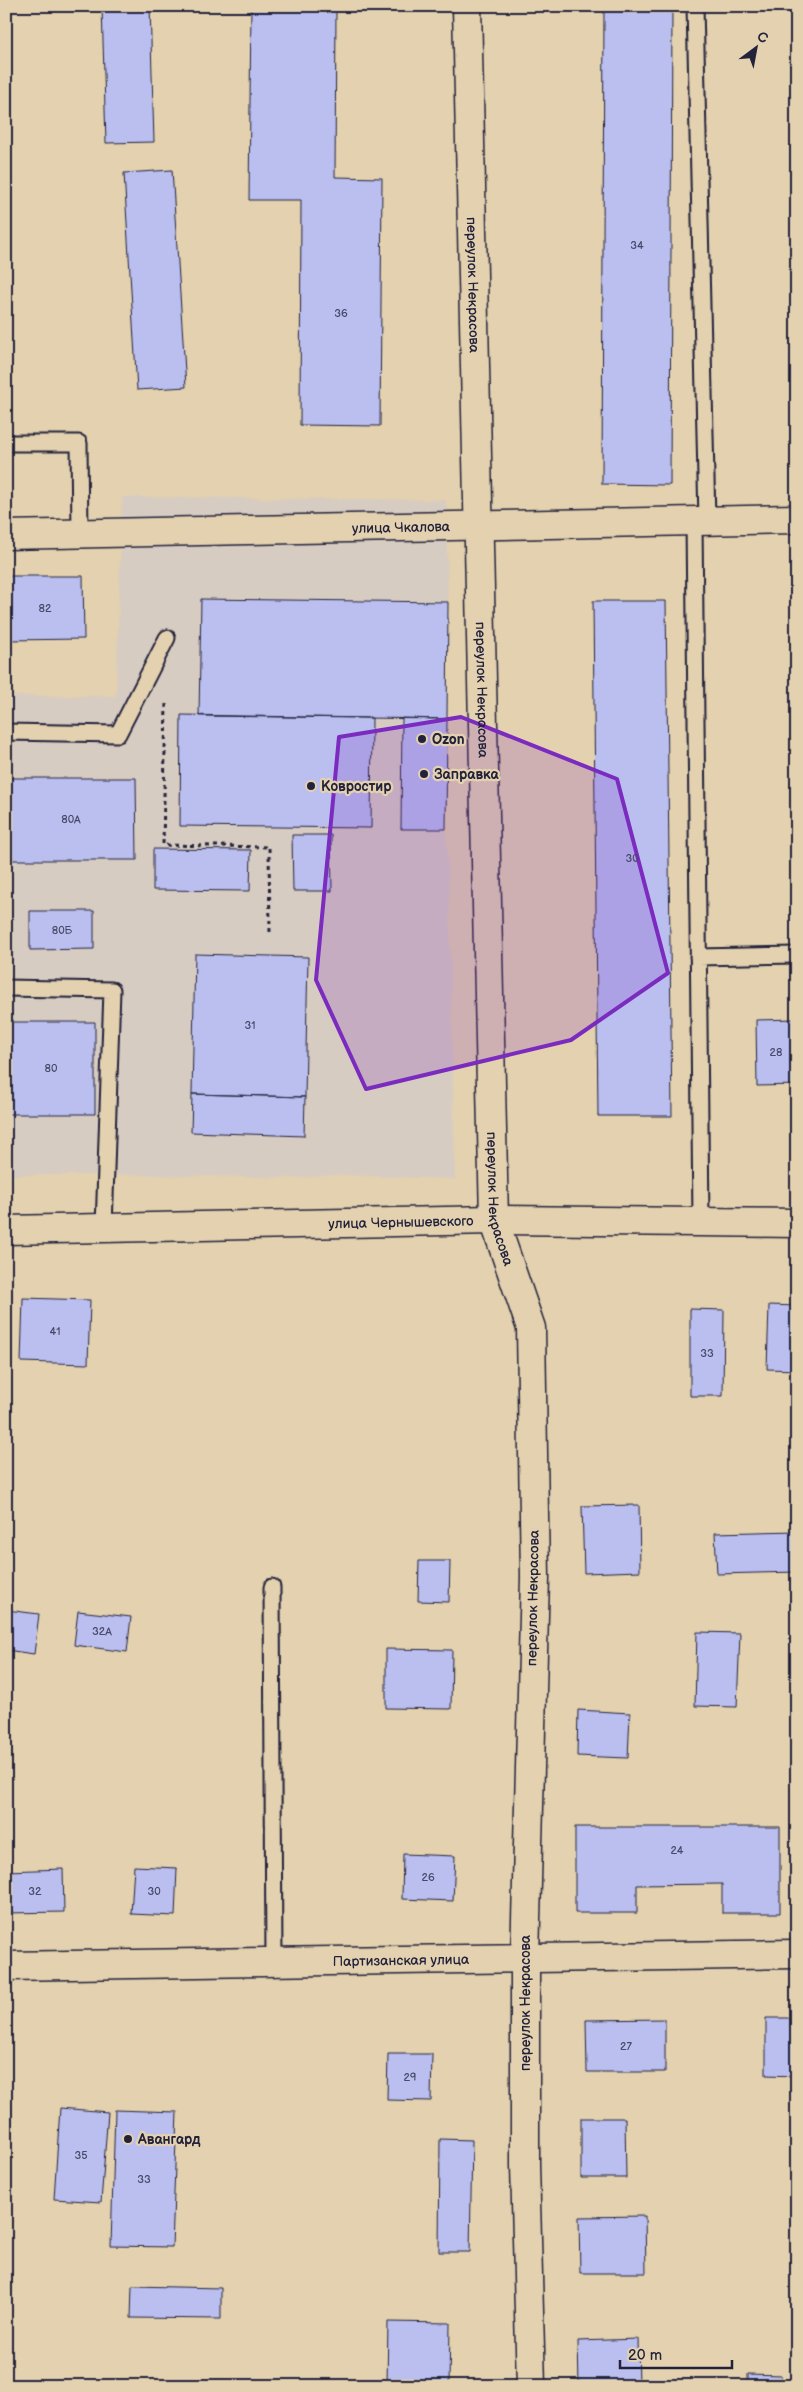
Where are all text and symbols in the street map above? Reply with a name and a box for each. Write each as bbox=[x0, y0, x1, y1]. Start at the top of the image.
north arrow bbox=[730, 22, 780, 72]
text: С bbox=[754, 28, 771, 47]
street label: переулок Некрасова bbox=[463, 217, 483, 354]
house number: 34 bbox=[630, 239, 644, 252]
house number: 36 bbox=[334, 307, 348, 320]
street label: улица Чкалова bbox=[352, 518, 451, 537]
house number: 82 bbox=[39, 602, 52, 615]
street label: переулок Некрасова bbox=[472, 622, 492, 759]
place label: Ozon bbox=[432, 731, 465, 748]
marker: Ozon bbox=[416, 733, 428, 745]
place label: Заправка bbox=[434, 766, 499, 783]
marker: Заправка bbox=[418, 768, 430, 780]
place label: Ковростир bbox=[321, 778, 392, 795]
marker: Ковростир bbox=[305, 780, 317, 792]
house number: 80А bbox=[61, 813, 81, 826]
house number: 30 bbox=[625, 852, 639, 865]
house number: 80Б bbox=[52, 924, 73, 937]
house number: 31 bbox=[244, 1019, 256, 1032]
house number: 28 bbox=[770, 1046, 782, 1059]
house number: 80 bbox=[45, 1062, 58, 1075]
street label: переулок Некрасова bbox=[484, 1131, 518, 1269]
street label: улица Чернышевского bbox=[328, 1212, 474, 1232]
house number: 41 bbox=[50, 1325, 60, 1338]
house number: 33 bbox=[700, 1347, 714, 1360]
street label: переулок Некрасова bbox=[523, 1529, 543, 1666]
house number: 32А bbox=[92, 1625, 112, 1638]
house number: 24 bbox=[670, 1844, 684, 1857]
house number: 26 bbox=[421, 1871, 435, 1884]
house number: 32 bbox=[28, 1885, 42, 1898]
house number: 30 bbox=[147, 1885, 161, 1898]
street label: переулок Некрасова bbox=[517, 1934, 534, 2071]
street label: Партизанская улица bbox=[333, 1950, 470, 1970]
house number: 27 bbox=[620, 2040, 633, 2053]
house number: 29 bbox=[404, 2071, 416, 2084]
place label: Авангард bbox=[137, 2131, 201, 2148]
marker: Авангард bbox=[122, 2133, 134, 2145]
house number: 35 bbox=[74, 2149, 88, 2162]
house number: 33 bbox=[137, 2173, 151, 2186]
scale bar bbox=[620, 2337, 733, 2369]
text: 20 m bbox=[628, 2346, 662, 2365]

